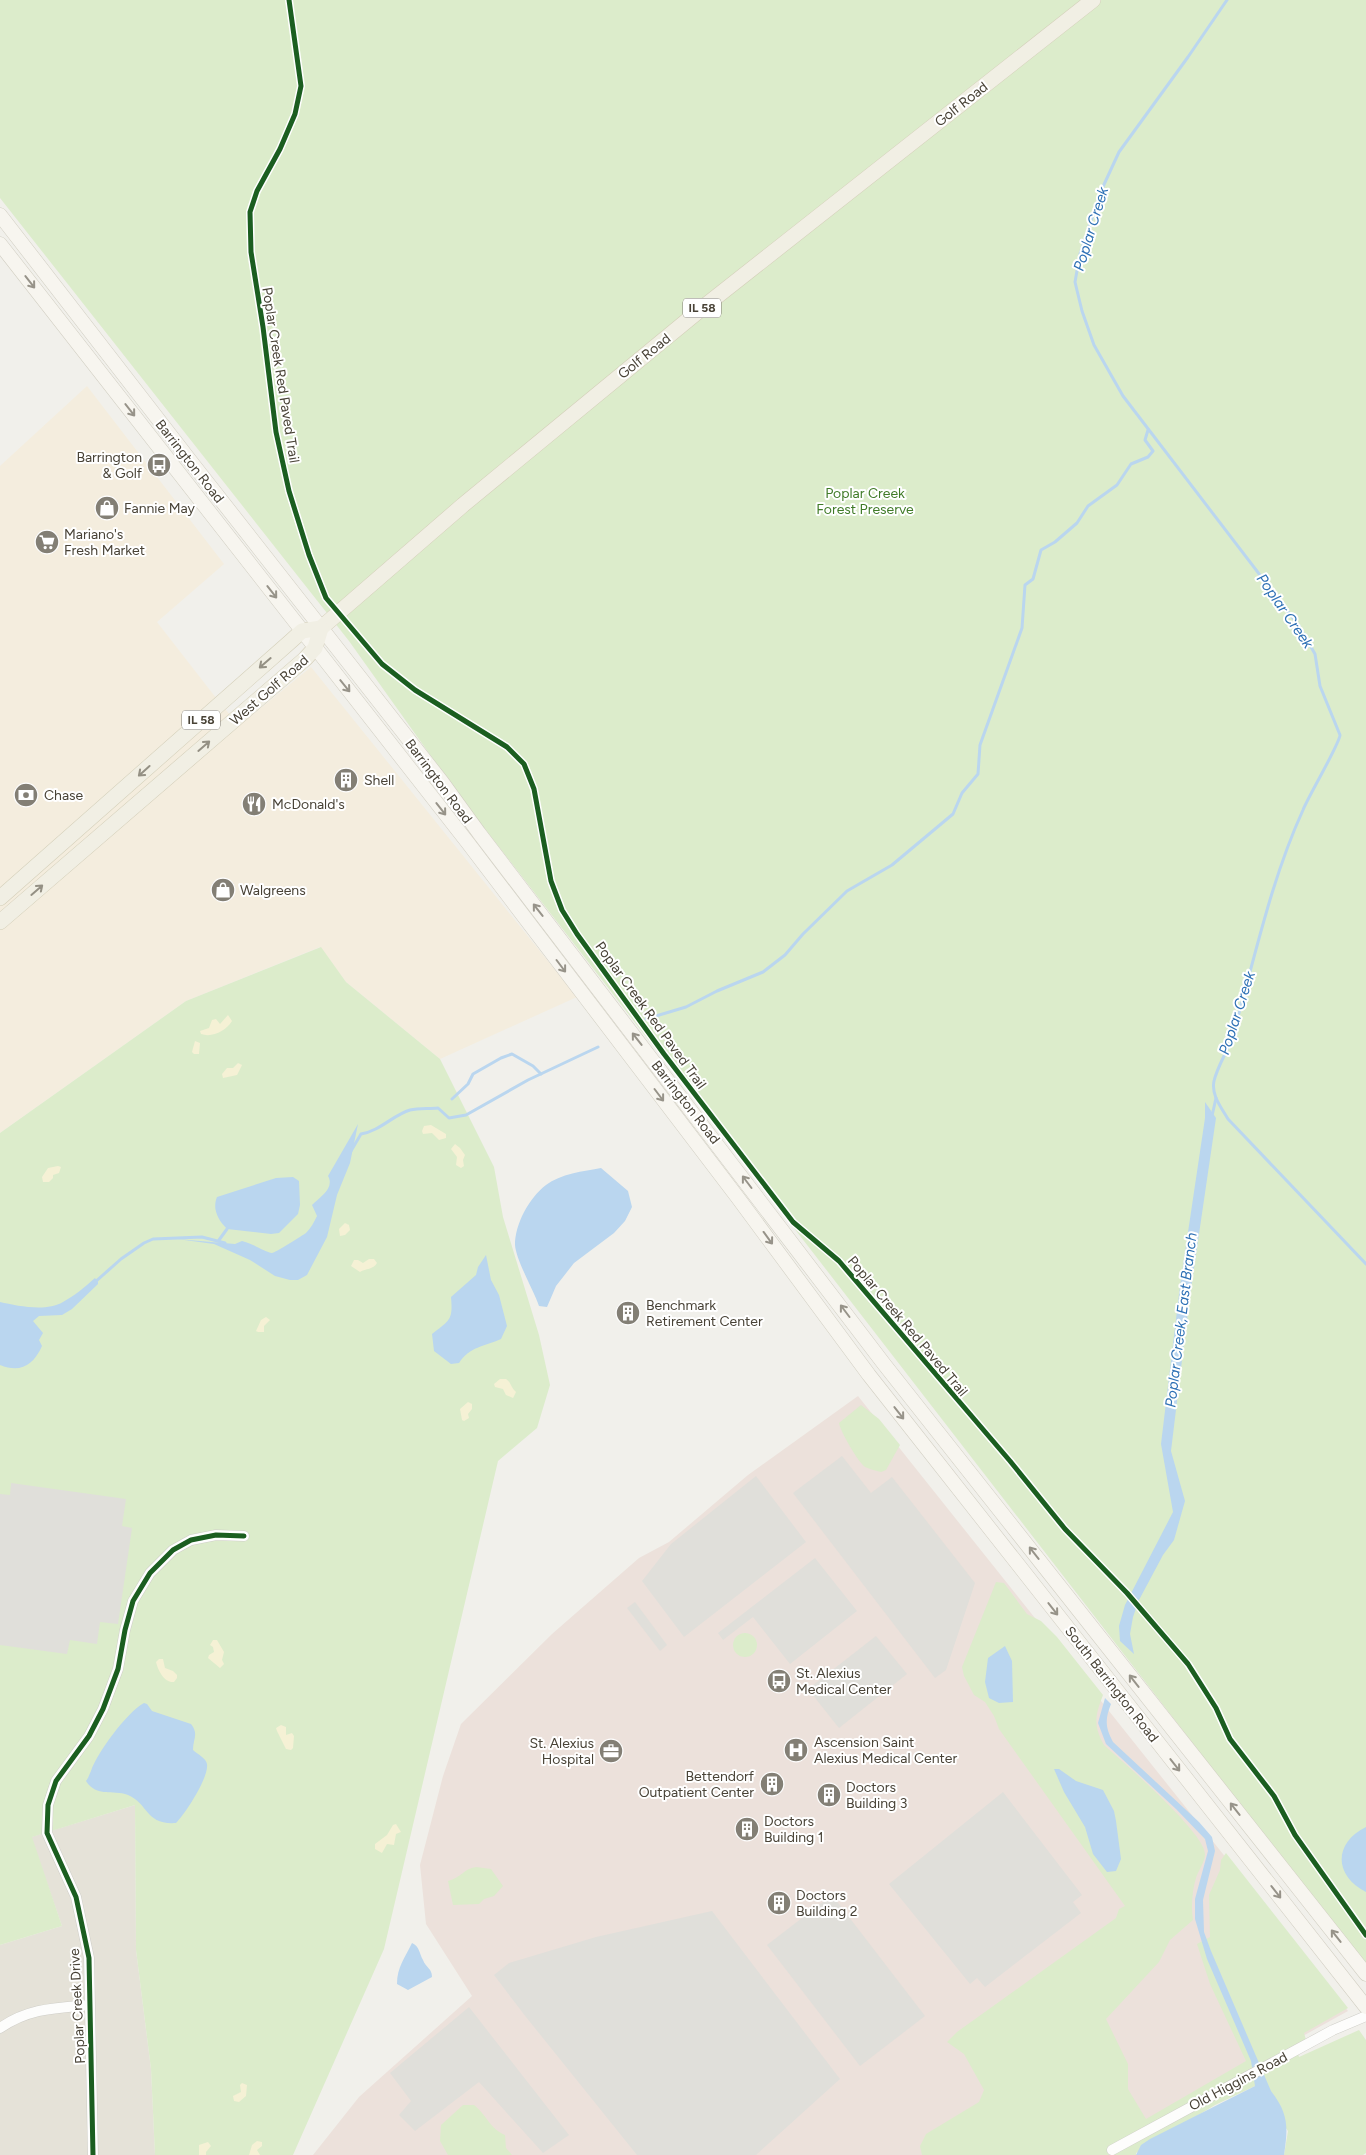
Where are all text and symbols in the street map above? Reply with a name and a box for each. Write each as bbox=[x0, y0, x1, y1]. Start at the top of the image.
street label: Golf Road bbox=[931, 78, 991, 130]
water label: Poplar Creek bbox=[1070, 184, 1112, 273]
one-way arrow bbox=[25, 275, 35, 289]
street label: Poplar Creek Red Paved Trail bbox=[258, 286, 303, 464]
road number: IL 58 bbox=[683, 298, 721, 318]
street label: Golf Road bbox=[615, 330, 674, 383]
one-way arrow bbox=[125, 403, 136, 416]
street label: Barrington Road bbox=[152, 416, 227, 506]
place label: Barrington & Golf bbox=[76, 449, 143, 482]
bus stop icon: Barrington & Golf bbox=[146, 452, 172, 478]
park label: Poplar Creek Forest Preserve bbox=[816, 485, 914, 518]
shop icon: Fannie May bbox=[94, 495, 120, 521]
place label: Fannie May bbox=[124, 500, 196, 517]
place label: Mariano's Fresh Market bbox=[64, 526, 145, 559]
supermarket icon: Mariano's Fresh Market bbox=[34, 529, 60, 555]
water label: Poplar Creek bbox=[1253, 570, 1318, 652]
one-way arrow bbox=[267, 585, 277, 599]
street label: West Golf Road bbox=[227, 652, 312, 729]
one-way arrow bbox=[259, 657, 272, 669]
one-way arrow bbox=[340, 679, 351, 692]
road number: IL 58 bbox=[182, 710, 220, 730]
street label: Barrington Road bbox=[401, 736, 476, 827]
one-way arrow bbox=[197, 741, 210, 752]
one-way arrow bbox=[137, 765, 150, 776]
building icon: Shell bbox=[333, 767, 359, 793]
place label: Shell bbox=[364, 772, 394, 789]
bank icon: Chase bbox=[13, 782, 39, 808]
place label: Chase bbox=[44, 787, 84, 804]
restaurant icon: McDonald's bbox=[241, 791, 267, 817]
place label: McDonald's bbox=[272, 796, 345, 813]
one-way arrow bbox=[436, 802, 446, 816]
shop icon: Walgreens bbox=[210, 877, 236, 903]
place label: Walgreens bbox=[240, 882, 306, 899]
one-way arrow bbox=[30, 885, 43, 896]
one-way arrow bbox=[533, 903, 543, 917]
street label: Poplar Creek Red Paved Trail bbox=[591, 938, 710, 1092]
one-way arrow bbox=[555, 959, 566, 972]
water label: Poplar Creek bbox=[1215, 968, 1259, 1057]
one-way arrow bbox=[632, 1032, 642, 1046]
street label: Barrington Road bbox=[648, 1057, 723, 1147]
one-way arrow bbox=[654, 1088, 665, 1101]
one-way arrow bbox=[741, 1176, 752, 1189]
one-way arrow bbox=[763, 1231, 773, 1245]
water label: Poplar Creek, East Branch bbox=[1161, 1232, 1201, 1408]
street label: Poplar Creek Red Paved Trail bbox=[844, 1253, 971, 1400]
place label: Benchmark Retirement Center bbox=[646, 1297, 763, 1330]
building icon: Benchmark Retirement Center bbox=[615, 1300, 641, 1326]
one-way arrow bbox=[840, 1304, 850, 1318]
one-way arrow bbox=[893, 1406, 904, 1419]
one-way arrow bbox=[1028, 1547, 1039, 1560]
one-way arrow bbox=[1048, 1603, 1059, 1616]
street label: South Barrington Road bbox=[1061, 1623, 1162, 1746]
place label: St. Alexius Medical Center bbox=[796, 1665, 892, 1698]
bus stop icon: St. Alexius Medical Center bbox=[766, 1668, 792, 1694]
one-way arrow bbox=[1129, 1675, 1140, 1688]
place label: Ascension Saint Alexius Medical Center bbox=[814, 1734, 957, 1767]
place label: St. Alexius Hospital bbox=[529, 1735, 594, 1768]
hospital icon: Ascension Saint Alexius Medical Center bbox=[783, 1737, 809, 1763]
office icon: St. Alexius Hospital bbox=[598, 1738, 624, 1764]
one-way arrow bbox=[1170, 1758, 1181, 1771]
place label: Bettendorf Outpatient Center bbox=[639, 1768, 755, 1801]
building icon: Bettendorf Outpatient Center bbox=[759, 1771, 785, 1797]
place label: Doctors Building 3 bbox=[846, 1779, 907, 1812]
building icon: Doctors Building 3 bbox=[816, 1782, 842, 1808]
one-way arrow bbox=[1230, 1802, 1241, 1815]
place label: Doctors Building 1 bbox=[764, 1813, 823, 1846]
building icon: Doctors Building 1 bbox=[734, 1816, 760, 1842]
one-way arrow bbox=[1270, 1886, 1281, 1899]
place label: Doctors Building 2 bbox=[796, 1887, 857, 1920]
building icon: Doctors Building 2 bbox=[766, 1890, 792, 1916]
one-way arrow bbox=[1330, 1930, 1341, 1943]
street label: Poplar Creek Drive bbox=[66, 1948, 89, 2064]
street label: Old Higgins Road bbox=[1186, 2048, 1290, 2115]

